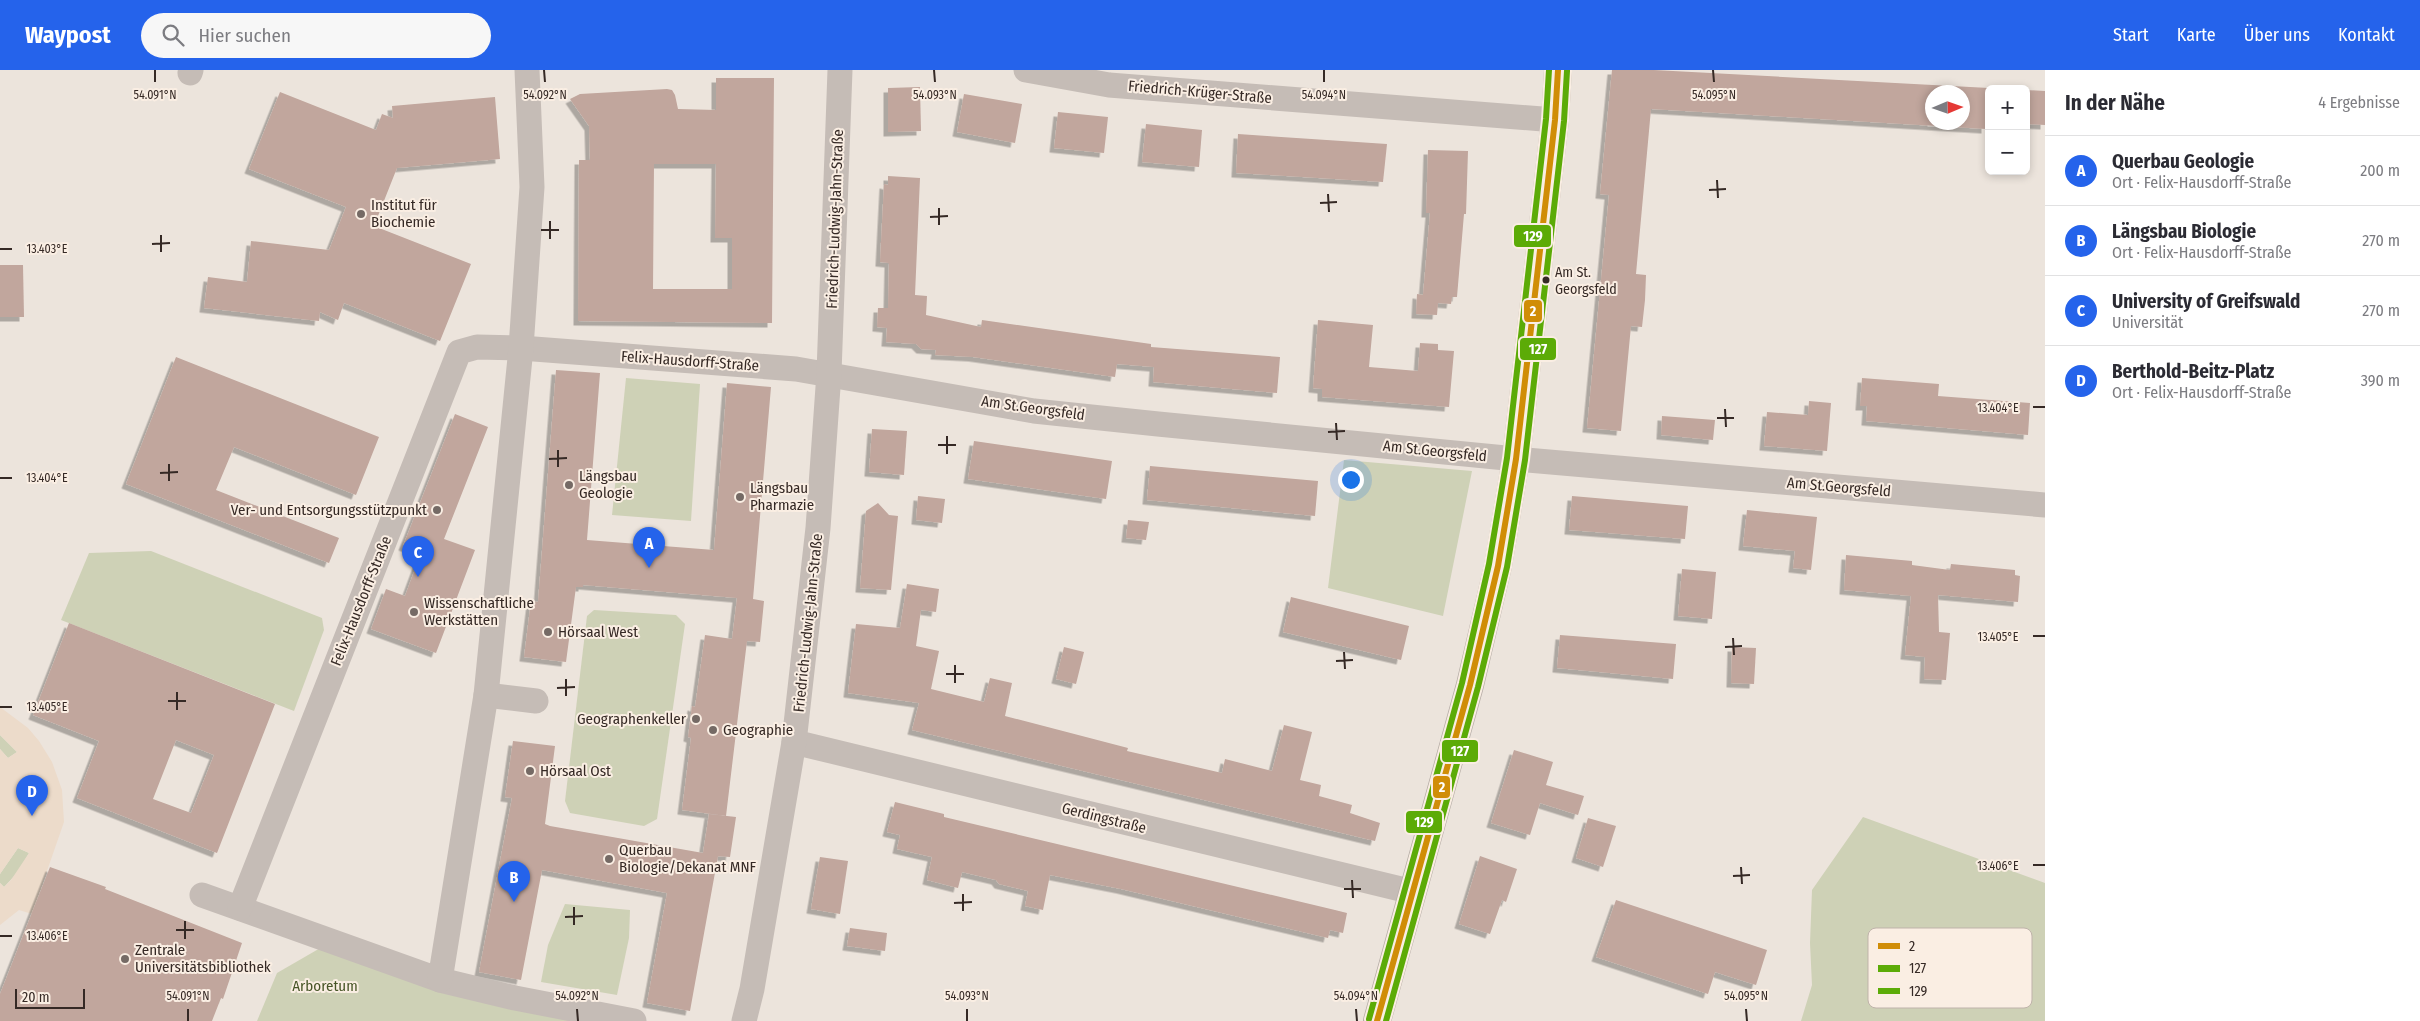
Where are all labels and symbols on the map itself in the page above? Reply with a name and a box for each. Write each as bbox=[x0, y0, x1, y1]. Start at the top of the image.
street label: Friedrich-Krüger-Straße bbox=[1127, 77, 1273, 107]
north arrow bbox=[1925, 85, 1970, 130]
text: 54.091°N bbox=[133, 88, 177, 102]
text: 54.092°N bbox=[523, 88, 567, 102]
text: 54.093°N bbox=[913, 88, 957, 102]
text: 54.094°N bbox=[1302, 88, 1346, 102]
text: 54.095°N bbox=[1692, 88, 1736, 102]
street label: Friedrich-Ludwig-Jahn-Straße bbox=[823, 129, 847, 309]
place label: Institut für Biochemie bbox=[371, 196, 438, 231]
marker: Institut für Biochemie bbox=[355, 208, 367, 220]
line badge: 129 bbox=[1513, 224, 1552, 248]
text: 129 bbox=[1523, 228, 1543, 245]
text: 13.403°E bbox=[27, 242, 68, 256]
place label: Am St. Georgsfeld bbox=[1555, 264, 1617, 298]
marker: Am St. Georgsfeld bbox=[1541, 275, 1551, 285]
line badge: 2 bbox=[1523, 299, 1543, 323]
text: 2 bbox=[1529, 303, 1537, 320]
line badge: 127 bbox=[1519, 337, 1557, 361]
text: 127 bbox=[1529, 341, 1547, 358]
street label: Felix-Hausdorff-Straße bbox=[620, 347, 760, 375]
street label: Am St.Georgsfeld bbox=[980, 392, 1086, 424]
text: 13.404°E bbox=[1977, 401, 2019, 415]
street label: Am St.Georgsfeld bbox=[1382, 437, 1488, 465]
place label: Längsbau Geologie bbox=[579, 467, 637, 502]
your location bbox=[1338, 467, 1364, 493]
text: 13.404°E bbox=[26, 471, 68, 485]
street label: Am St.Georgsfeld bbox=[1786, 473, 1892, 501]
marker: Längsbau Geologie bbox=[563, 479, 575, 491]
place label: Längsbau Pharmazie bbox=[750, 479, 814, 514]
marker: Längsbau Pharmazie bbox=[734, 491, 746, 503]
place label: Ver- und Entsorgungsstützpunkt bbox=[231, 501, 427, 519]
marker: Ver- und Entsorgungsstützpunkt bbox=[431, 504, 443, 516]
pin: A bbox=[633, 527, 665, 568]
street label: Felix-Hausdorff-Straße bbox=[327, 533, 395, 669]
street label: Friedrich-Ludwig-Jahn-Straße bbox=[790, 533, 826, 713]
pin: C bbox=[402, 536, 434, 577]
place label: Wissenschaftliche Werkstätten bbox=[424, 594, 534, 629]
marker: Wissenschaftliche Werkstätten bbox=[408, 606, 420, 618]
place label: Hörsaal West bbox=[558, 623, 638, 641]
marker: Hörsaal West bbox=[542, 626, 554, 638]
text: 13.405°E bbox=[1978, 630, 2019, 644]
text: 13.405°E bbox=[27, 700, 68, 714]
place label: Geographenkeller bbox=[577, 710, 687, 728]
marker: Geographenkeller bbox=[690, 713, 702, 725]
place label: Geographie bbox=[723, 721, 793, 739]
marker: Geographie bbox=[707, 724, 719, 736]
line badge: 127 bbox=[1441, 739, 1479, 763]
text: 127 bbox=[1451, 743, 1469, 760]
place label: Hörsaal Ost bbox=[540, 762, 611, 780]
marker: Hörsaal Ost bbox=[524, 765, 536, 777]
pin: D bbox=[16, 775, 48, 816]
line badge: 2 bbox=[1432, 775, 1451, 799]
text: 2 bbox=[1438, 779, 1446, 796]
street label: Gerdingstraße bbox=[1060, 799, 1148, 837]
line badge: 129 bbox=[1405, 810, 1443, 834]
text: 129 bbox=[1414, 814, 1434, 831]
place label: Querbau Biologie/Dekanat MNF bbox=[619, 841, 757, 876]
marker: Querbau Biologie/Dekanat MNF bbox=[603, 853, 615, 865]
text: 13.406°E bbox=[1977, 859, 2019, 873]
pin: B bbox=[498, 861, 530, 902]
legend bbox=[1868, 928, 2032, 1008]
text: 13.406°E bbox=[26, 929, 68, 943]
text: 2 bbox=[1909, 938, 1915, 955]
place label: Zentrale Universitätsbibliothek bbox=[135, 941, 271, 976]
marker: Zentrale Universitätsbibliothek bbox=[119, 953, 131, 965]
text: 127 bbox=[1909, 960, 1927, 977]
park label: Arboretum bbox=[292, 977, 358, 995]
text: 129 bbox=[1909, 983, 1928, 1000]
scale bar bbox=[15, 986, 85, 1009]
text: 54.091°N bbox=[166, 989, 210, 1003]
text: 54.092°N bbox=[555, 989, 599, 1003]
text: 54.093°N bbox=[945, 989, 989, 1003]
text: 54.094°N bbox=[1334, 989, 1378, 1003]
text: 54.095°N bbox=[1724, 989, 1768, 1003]

